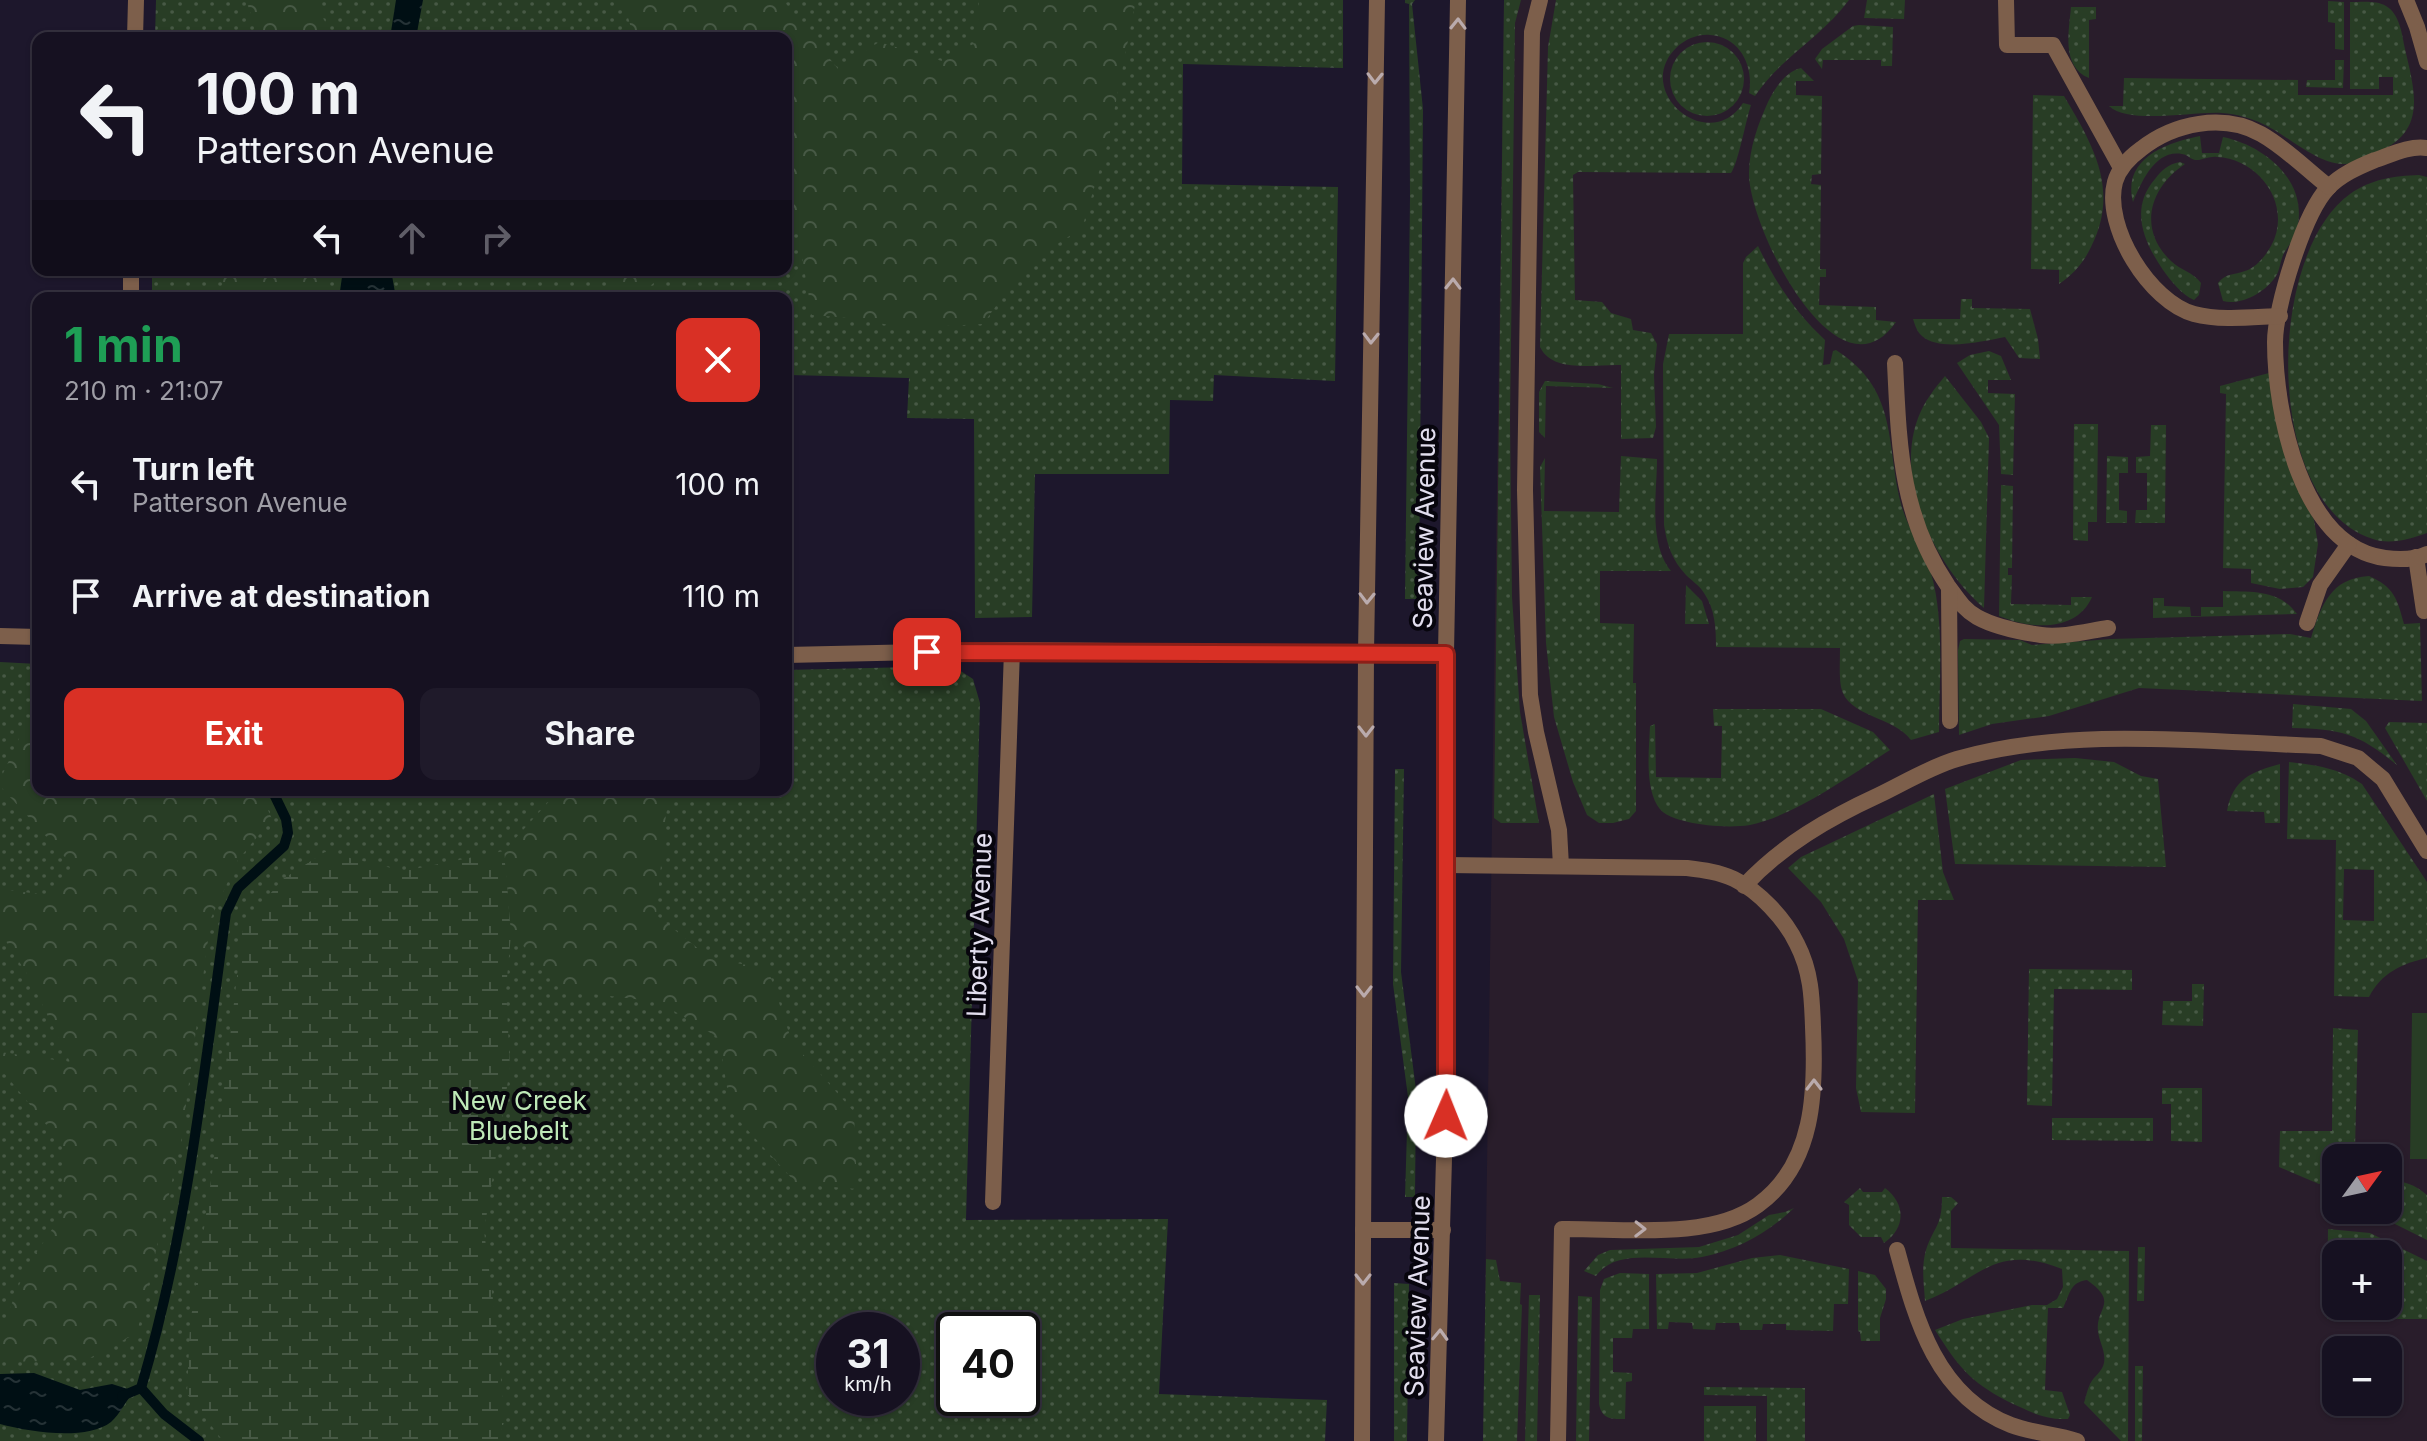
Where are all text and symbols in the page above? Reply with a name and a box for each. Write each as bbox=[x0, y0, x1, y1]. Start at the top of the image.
one-way arrow bbox=[1449, 17, 1467, 30]
text: 100 m bbox=[196, 60, 360, 128]
icon: left bbox=[64, 64, 168, 168]
one-way arrow bbox=[1367, 72, 1384, 85]
text: Patterson Avenue bbox=[196, 128, 495, 172]
icon: left bbox=[306, 216, 350, 260]
icon: ahead bbox=[390, 216, 434, 260]
icon: right bbox=[474, 216, 518, 260]
one-way arrow bbox=[1444, 277, 1462, 290]
text: 1 min bbox=[64, 315, 183, 374]
button: close bbox=[676, 318, 760, 402]
one-way arrow bbox=[1362, 332, 1380, 345]
text: 210 m · 21:07 bbox=[64, 375, 224, 406]
street label: Seaview Avenue bbox=[1407, 427, 1441, 629]
text: Turn left bbox=[132, 451, 254, 487]
icon: left bbox=[64, 462, 108, 506]
text: 100 m bbox=[675, 466, 760, 502]
text: Patterson Avenue bbox=[132, 487, 348, 518]
icon: arrive bbox=[64, 574, 108, 618]
text: Arrive at destination bbox=[132, 578, 430, 614]
text: 110 m bbox=[682, 578, 760, 614]
one-way arrow bbox=[1358, 592, 1376, 605]
pin bbox=[893, 618, 961, 686]
icon: arrive bbox=[905, 630, 949, 674]
button: Exit bbox=[64, 688, 404, 780]
button: Share bbox=[420, 688, 760, 780]
one-way arrow bbox=[1357, 725, 1375, 738]
street label: Liberty Avenue bbox=[960, 832, 998, 1018]
one-way arrow bbox=[1356, 985, 1373, 998]
position arrow bbox=[1404, 1074, 1488, 1158]
one-way arrow bbox=[1805, 1078, 1823, 1091]
park label: New Creek Bluebelt bbox=[451, 1085, 587, 1146]
north arrow bbox=[2322, 1144, 2402, 1224]
map controls bbox=[2322, 1144, 2402, 1416]
street label: Seaview Avenue bbox=[1398, 1195, 1436, 1397]
one-way arrow bbox=[1634, 1220, 1647, 1238]
button: + bbox=[2322, 1240, 2402, 1320]
one-way arrow bbox=[1354, 1273, 1372, 1286]
speed limit sign: 40 bbox=[936, 1312, 1040, 1416]
one-way arrow bbox=[1431, 1328, 1448, 1341]
text: 31 bbox=[846, 1329, 890, 1378]
button: − bbox=[2322, 1336, 2402, 1416]
text: km/h bbox=[844, 1372, 892, 1396]

